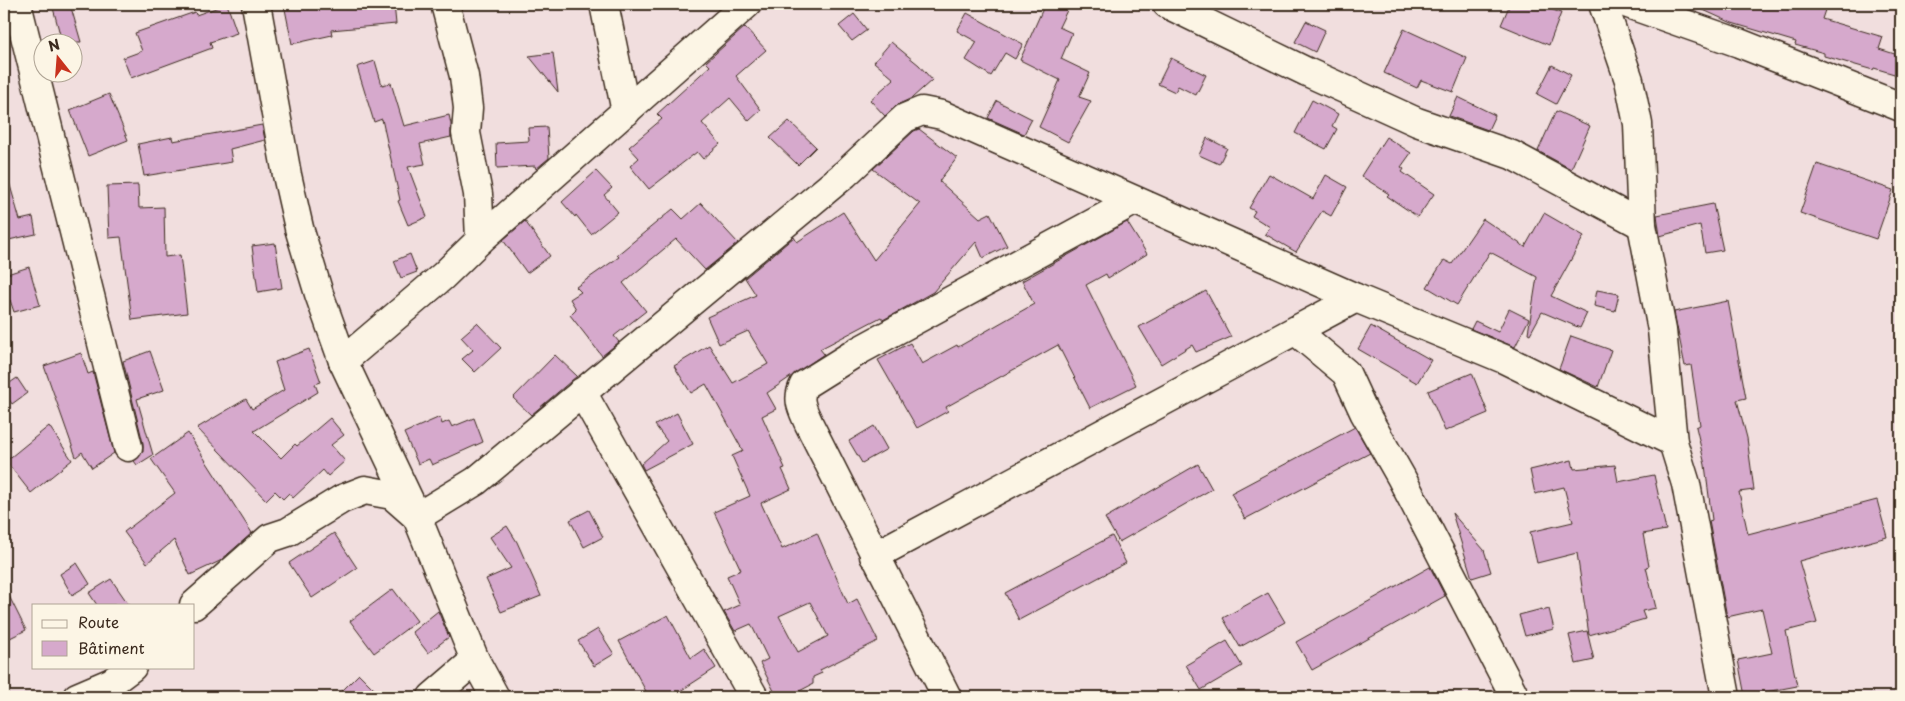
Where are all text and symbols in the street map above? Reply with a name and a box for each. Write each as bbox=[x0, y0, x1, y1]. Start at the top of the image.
north arrow bbox=[32, 32, 82, 82]
text: N bbox=[46, 33, 62, 57]
legend bbox=[32, 604, 195, 668]
text: Route bbox=[78, 610, 119, 633]
text: Bâtiment bbox=[78, 636, 145, 659]

